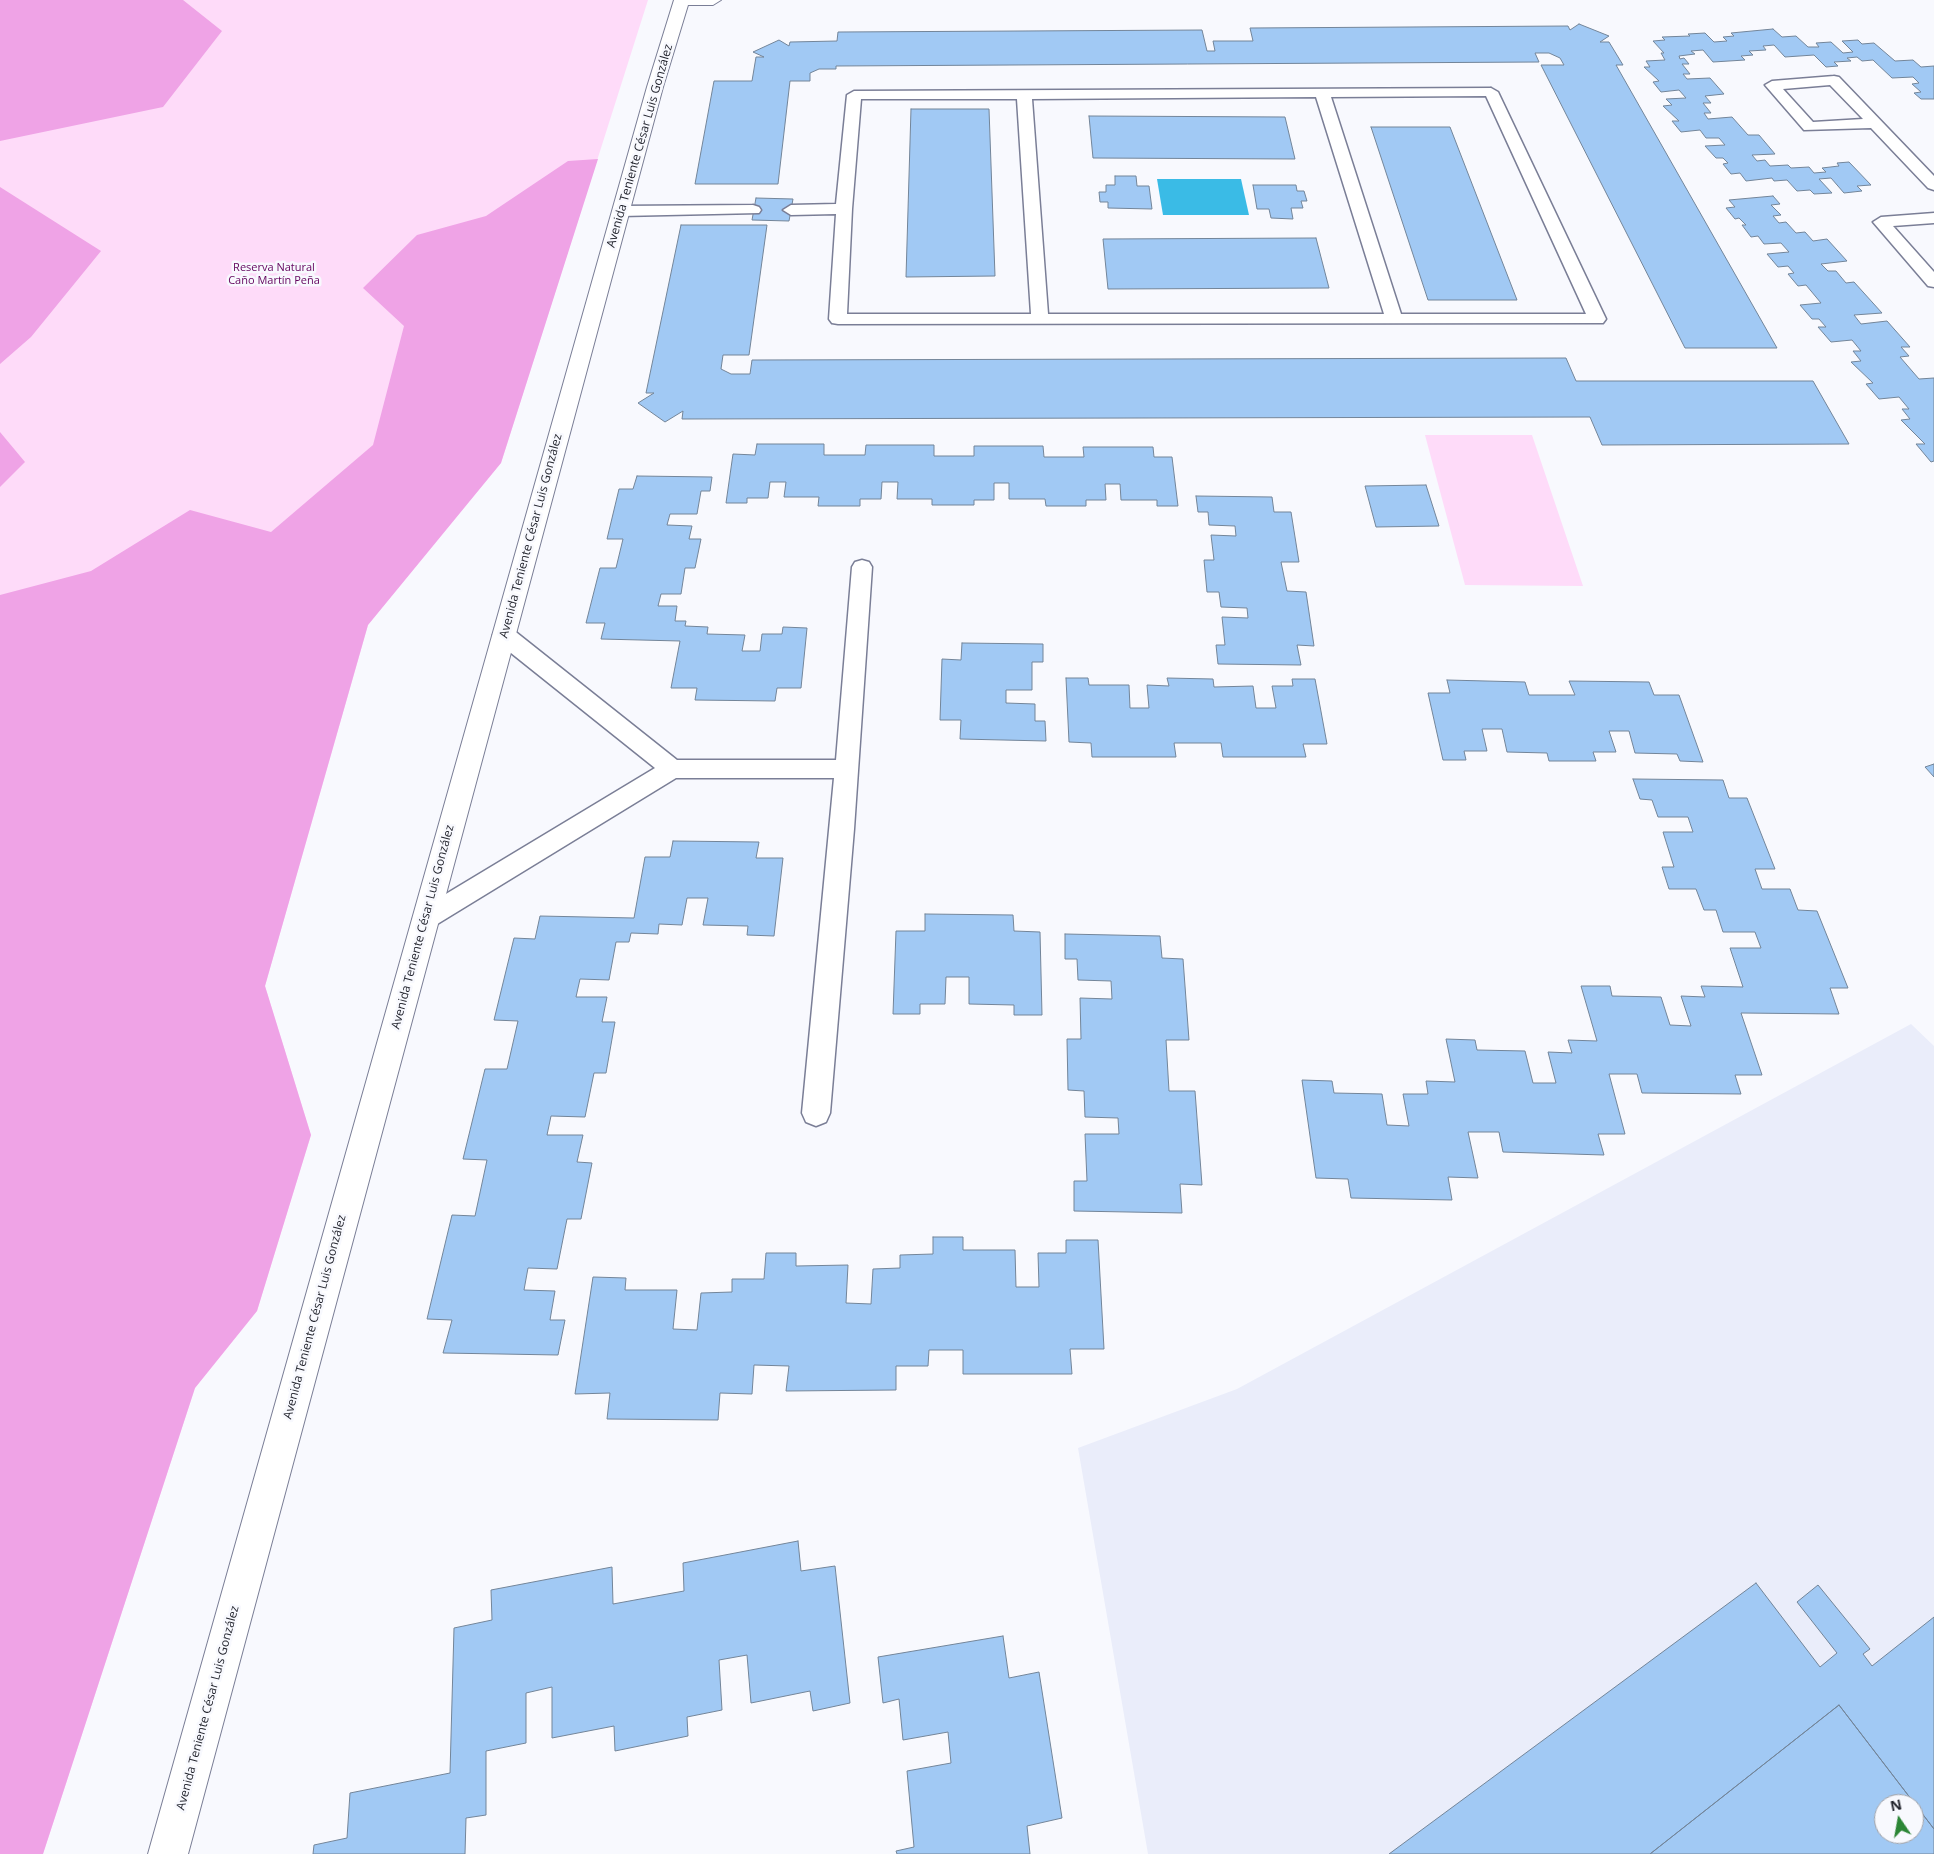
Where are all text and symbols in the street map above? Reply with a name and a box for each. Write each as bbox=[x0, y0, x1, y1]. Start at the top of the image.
street label: Avenida Teniente César Luis González bbox=[604, 43, 676, 249]
park label: Reserva Natural Caño Martín Peña bbox=[228, 261, 320, 287]
street label: Avenida Teniente César Luis González bbox=[497, 432, 565, 640]
street label: Avenida Teniente César Luis González bbox=[389, 823, 457, 1031]
street label: Avenida Teniente César Luis González bbox=[281, 1213, 349, 1421]
street label: Avenida Teniente César Luis González bbox=[174, 1604, 242, 1812]
north arrow bbox=[1874, 1794, 1924, 1844]
text: N bbox=[1888, 1794, 1904, 1815]

